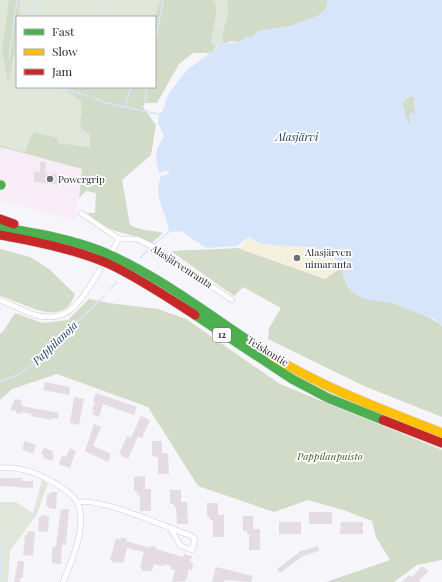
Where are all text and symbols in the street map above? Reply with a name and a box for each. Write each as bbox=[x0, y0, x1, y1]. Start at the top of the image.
legend bbox=[16, 16, 156, 88]
text: Fast bbox=[52, 23, 75, 39]
text: Slow bbox=[52, 43, 78, 59]
text: Jam bbox=[51, 63, 73, 79]
water label: Alasjärvi bbox=[275, 129, 319, 144]
place label: Powergrip bbox=[58, 172, 105, 186]
marker: Powergrip bbox=[45, 174, 55, 184]
street label: Alasjärvenranta bbox=[148, 240, 215, 291]
place label: Alasjärven uimaranta bbox=[304, 245, 352, 271]
marker: Alasjärven uimaranta bbox=[292, 253, 302, 263]
water label: Pappilanoja bbox=[28, 317, 81, 369]
road number: 12 bbox=[213, 328, 231, 342]
street label: Teiskontie bbox=[245, 333, 291, 369]
park label: Pappilanpuisto bbox=[296, 449, 363, 463]

